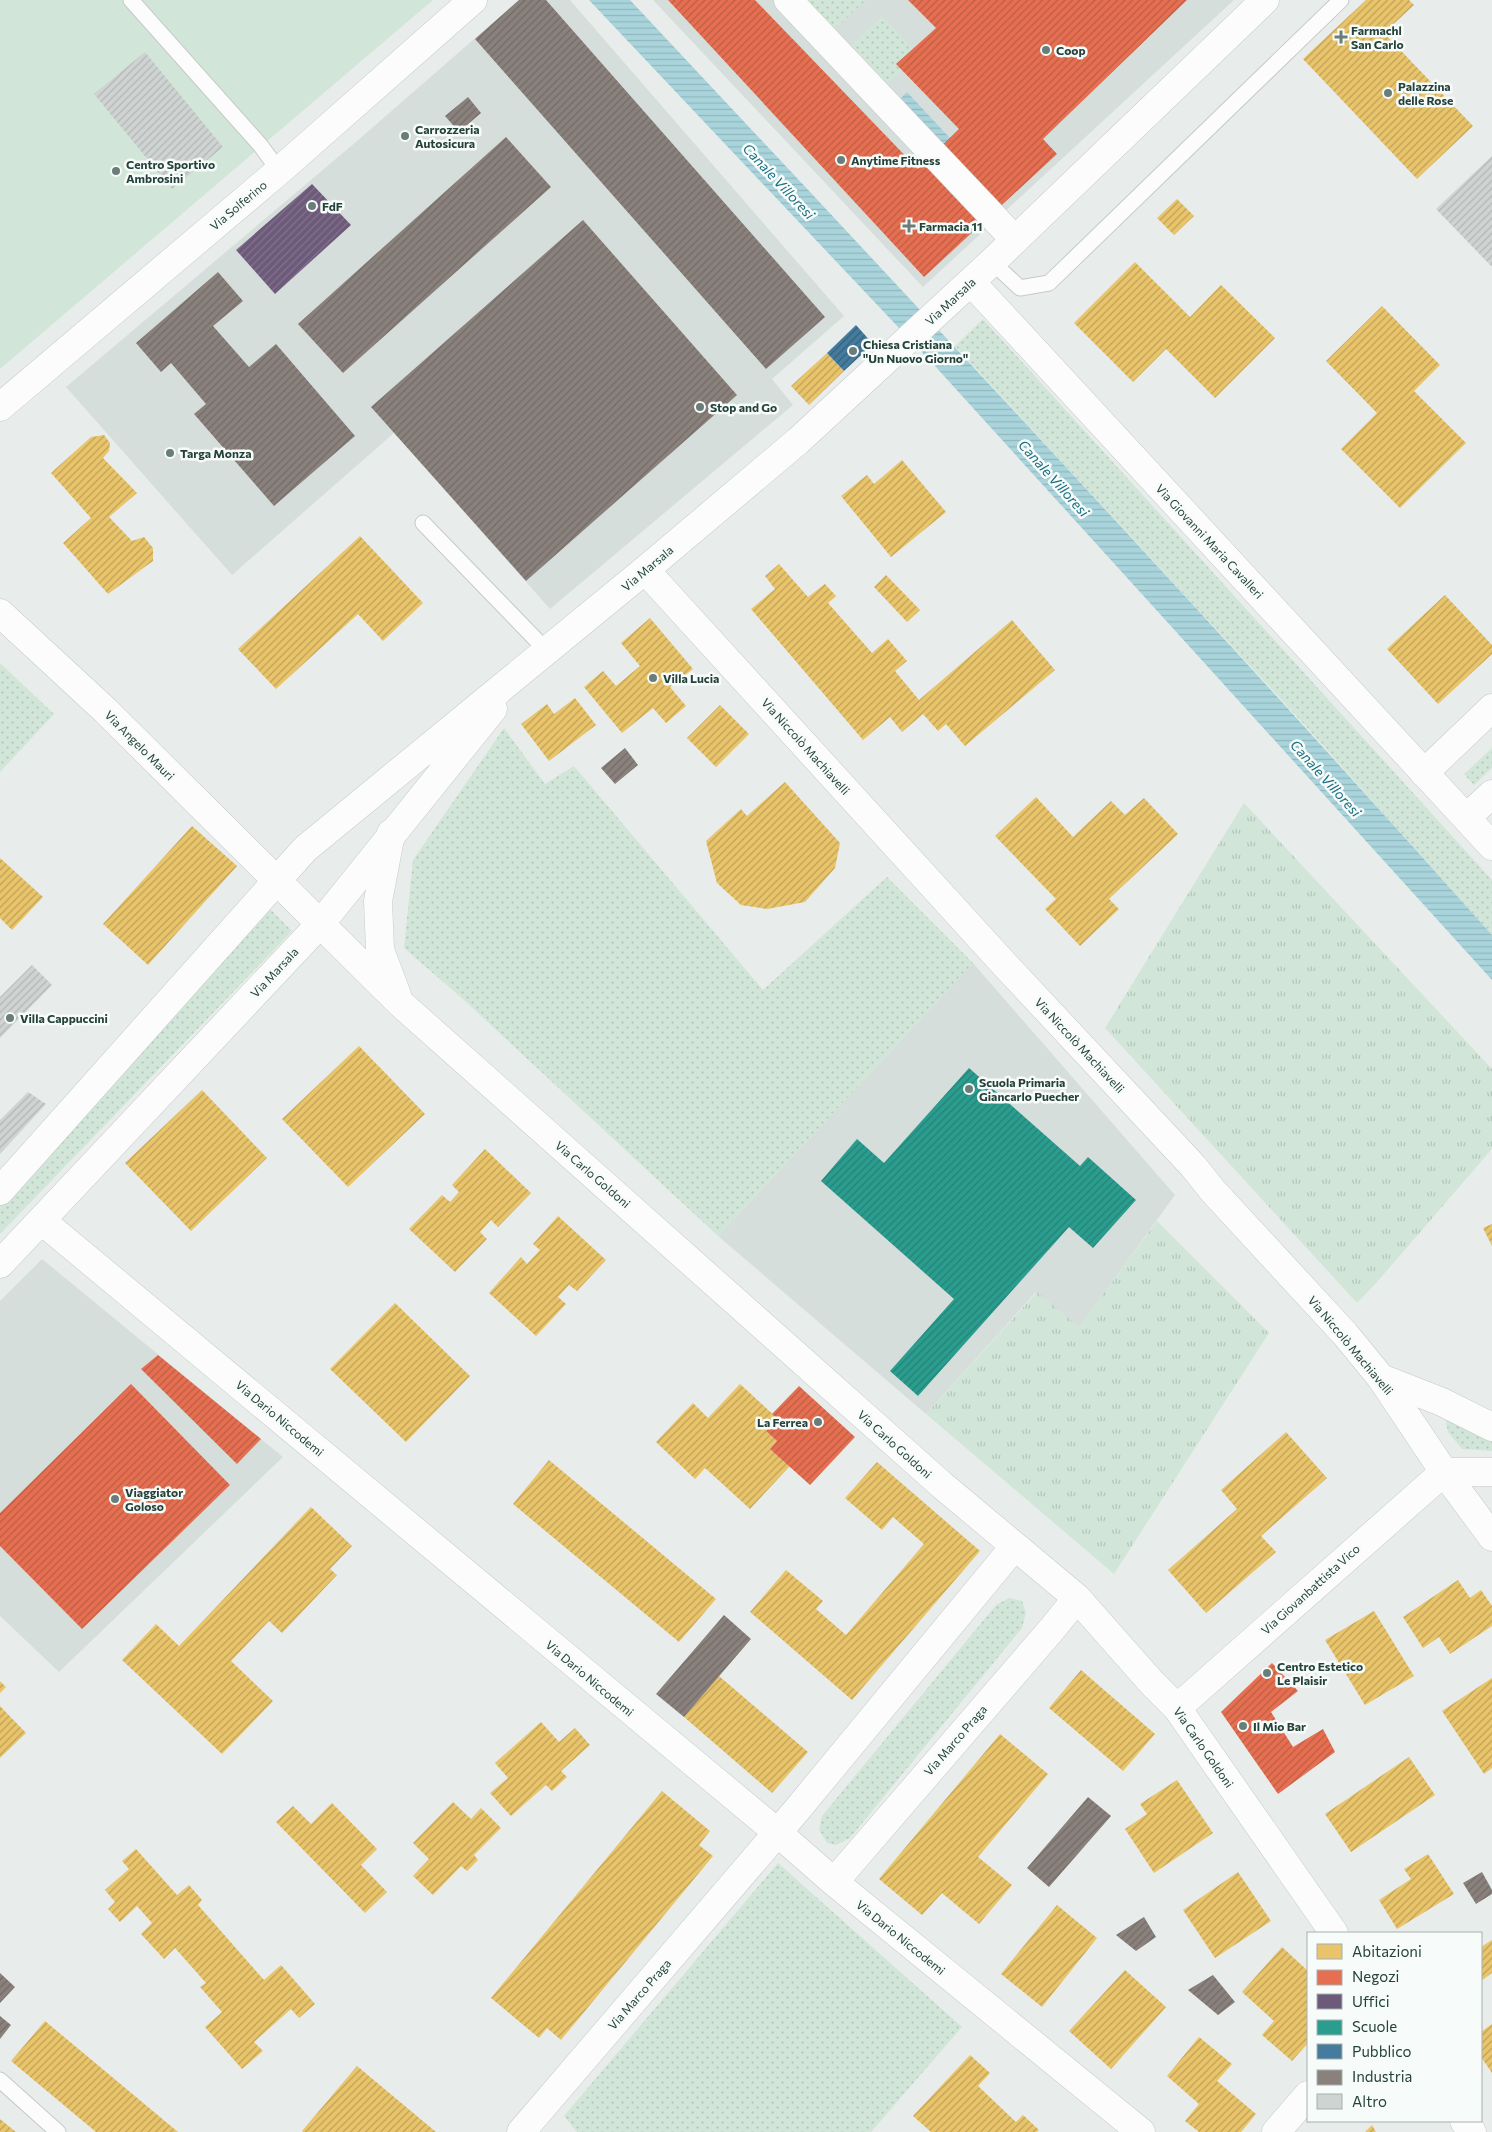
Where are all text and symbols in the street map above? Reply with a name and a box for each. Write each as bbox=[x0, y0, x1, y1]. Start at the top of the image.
place label: Farmachl San Carlo bbox=[1351, 23, 1404, 51]
marker: Farmachl San Carlo bbox=[1335, 31, 1347, 43]
place label: Coop bbox=[1056, 43, 1086, 57]
marker: Coop bbox=[1040, 44, 1052, 56]
place label: Palazzina delle Rose bbox=[1398, 79, 1453, 107]
marker: Palazzina delle Rose bbox=[1382, 87, 1394, 99]
place label: Carrozzeria Autosicura bbox=[415, 122, 480, 150]
marker: Carrozzeria Autosicura bbox=[399, 130, 411, 142]
water label: Canale Villoresi bbox=[740, 140, 819, 223]
place label: Anytime Fitness bbox=[851, 153, 941, 167]
marker: Anytime Fitness bbox=[835, 154, 847, 166]
place label: Centro Sportivo Ambrosini bbox=[126, 157, 215, 185]
marker: Centro Sportivo Ambrosini bbox=[110, 165, 122, 177]
street label: Via Solferino bbox=[207, 177, 269, 233]
place label: FdF bbox=[322, 199, 343, 213]
marker: FdF bbox=[306, 200, 318, 212]
place label: Farmacia 11 bbox=[919, 219, 982, 233]
marker: Farmacia 11 bbox=[903, 220, 915, 232]
street label: Via Marsala bbox=[922, 274, 978, 328]
place label: Chiesa Cristiana "Un Nuovo Giorno" bbox=[863, 337, 968, 365]
marker: Chiesa Cristiana "Un Nuovo Giorno" bbox=[847, 345, 859, 357]
place label: Stop and Go bbox=[710, 400, 777, 414]
marker: Stop and Go bbox=[694, 401, 706, 413]
water label: Canale Villoresi bbox=[1015, 436, 1093, 520]
place label: Targa Monza bbox=[180, 446, 251, 460]
marker: Targa Monza bbox=[164, 447, 176, 459]
street label: Via Giovanni Maria Cavalleri bbox=[1153, 481, 1267, 601]
street label: Via Marsala bbox=[618, 542, 676, 594]
place label: Villa Lucia bbox=[663, 671, 719, 685]
marker: Villa Lucia bbox=[647, 672, 659, 684]
street label: Via Niccolò Machiavelli bbox=[759, 695, 853, 797]
street label: Via Angelo Mauri bbox=[102, 707, 178, 783]
water label: Canale Villoresi bbox=[1287, 736, 1365, 820]
street label: Via Marsala bbox=[247, 944, 301, 1000]
street label: Via Niccolò Machiavelli bbox=[1032, 995, 1128, 1095]
place label: Villa Cappuccini bbox=[20, 1011, 108, 1025]
marker: Villa Cappuccini bbox=[4, 1012, 16, 1024]
place label: Scuola Primaria Giancarlo Puecher bbox=[979, 1075, 1079, 1103]
marker: Scuola Primaria Giancarlo Puecher bbox=[963, 1083, 975, 1095]
street label: Via Carlo Goldoni bbox=[553, 1138, 633, 1210]
street label: Via Niccolò Machiavelli bbox=[1306, 1293, 1396, 1397]
street label: Via Dario Niccodemi bbox=[233, 1377, 327, 1459]
street label: Via Carlo Goldoni bbox=[855, 1407, 935, 1481]
place label: La Ferrea bbox=[757, 1415, 808, 1429]
marker: La Ferrea bbox=[812, 1416, 824, 1428]
place label: Viaggiator Goloso bbox=[125, 1485, 183, 1513]
marker: Viaggiator Goloso bbox=[109, 1493, 121, 1505]
street label: Via Giovanbattista Vico bbox=[1258, 1541, 1362, 1637]
street label: Via Dario Niccodemi bbox=[543, 1637, 637, 1719]
place label: Centro Estetico Le Plaisir bbox=[1277, 1659, 1363, 1687]
marker: Centro Estetico Le Plaisir bbox=[1261, 1667, 1273, 1679]
street label: Via Marco Praga bbox=[921, 1702, 989, 1778]
street label: Via Carlo Goldoni bbox=[1171, 1704, 1237, 1790]
place label: Il Mio Bar bbox=[1253, 1719, 1306, 1733]
marker: Il Mio Bar bbox=[1237, 1720, 1249, 1732]
street label: Via Dario Niccodemi bbox=[854, 1897, 948, 1977]
legend bbox=[1307, 1932, 1482, 2122]
text: Abitazioni bbox=[1352, 1942, 1422, 1960]
street label: Via Marco Praga bbox=[605, 1956, 673, 2032]
text: Negozi bbox=[1352, 1967, 1399, 1985]
text: Uffici bbox=[1352, 1992, 1390, 2010]
text: Scuole bbox=[1352, 2017, 1397, 2035]
text: Pubblico bbox=[1352, 2042, 1412, 2060]
text: Industria bbox=[1352, 2067, 1412, 2085]
text: Altro bbox=[1352, 2092, 1387, 2110]

